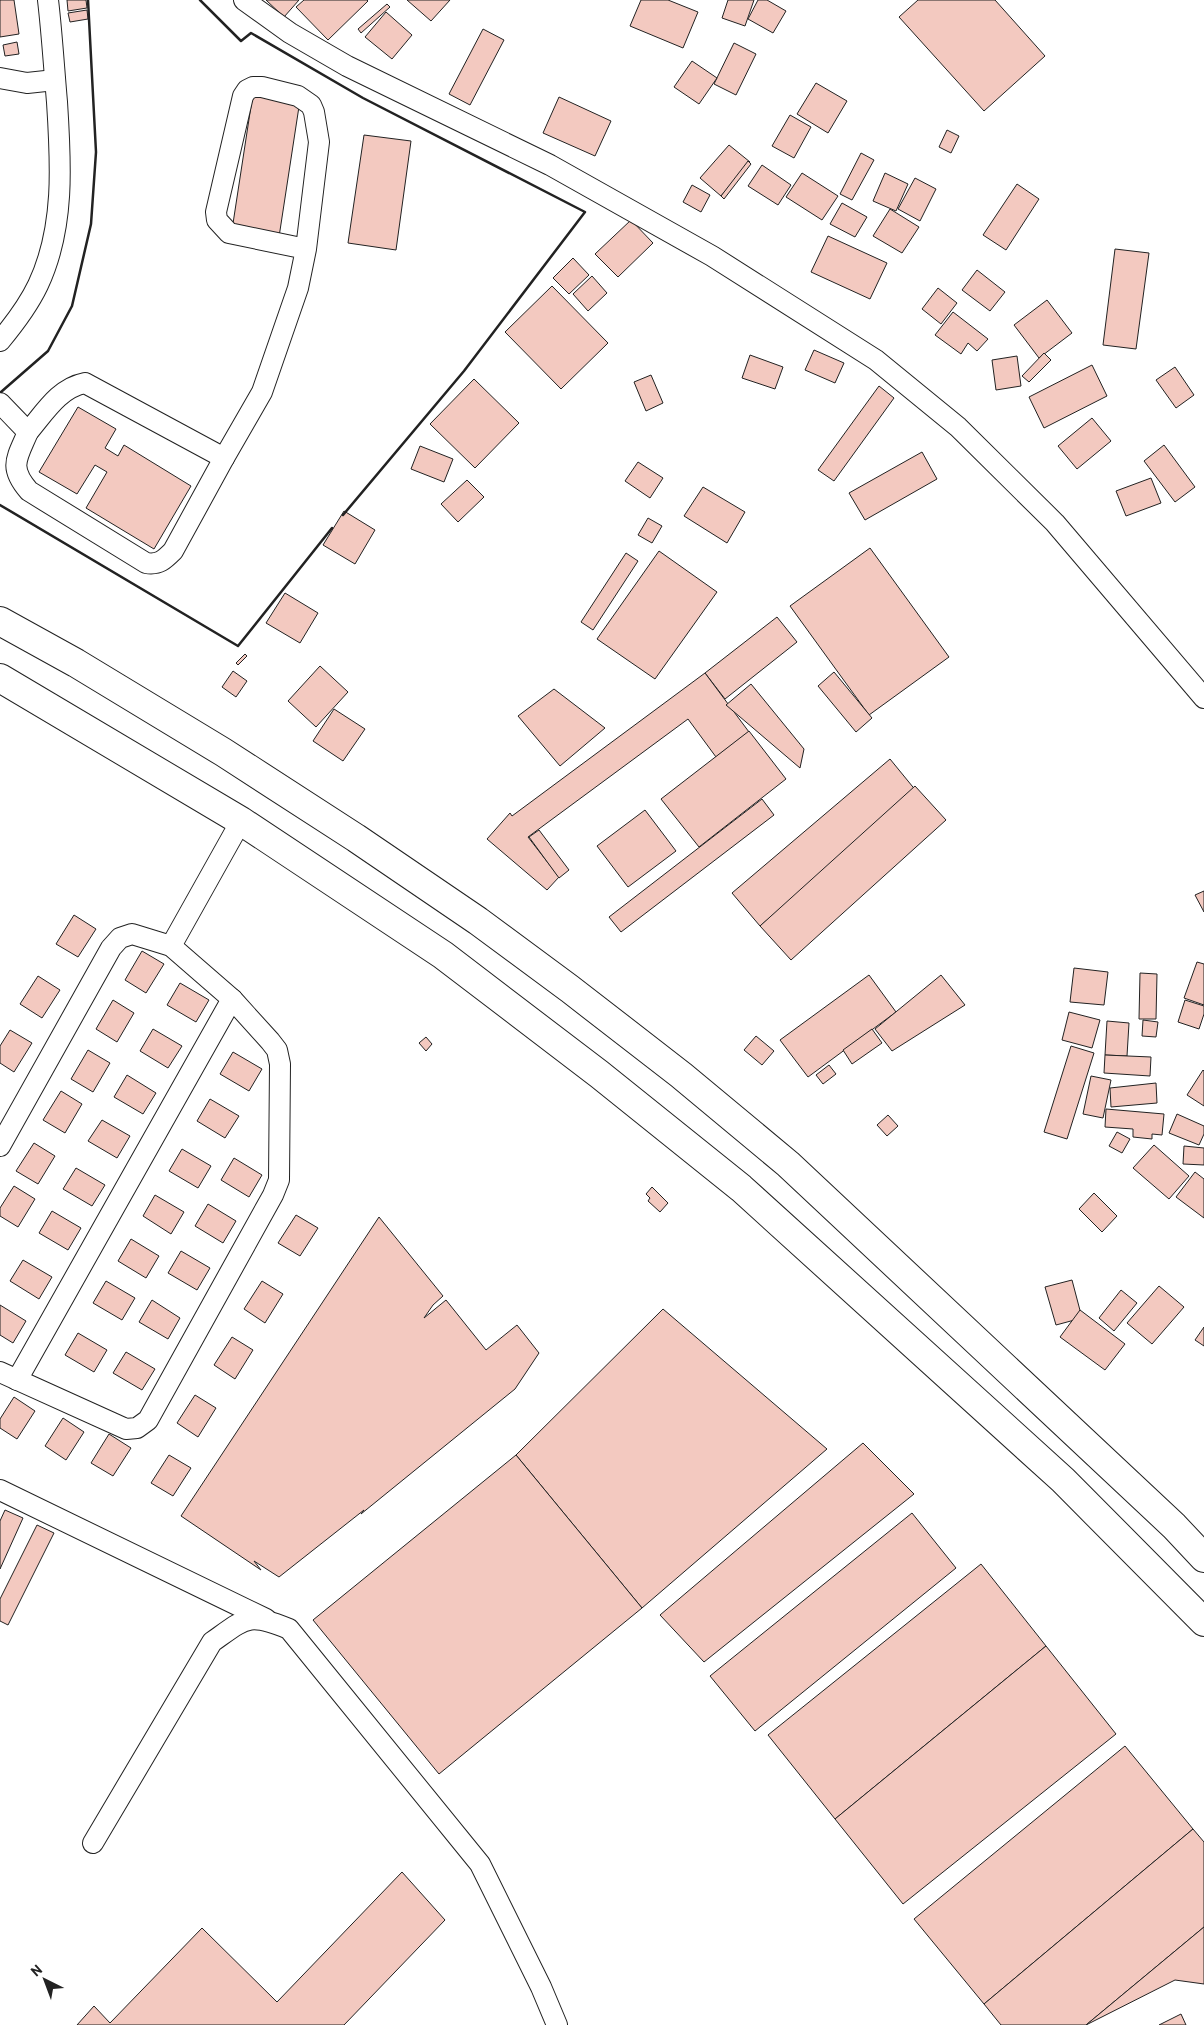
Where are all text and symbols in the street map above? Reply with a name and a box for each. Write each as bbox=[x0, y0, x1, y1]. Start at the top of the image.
north arrow bbox=[20, 1955, 70, 2005]
text: N bbox=[27, 1961, 45, 1979]

